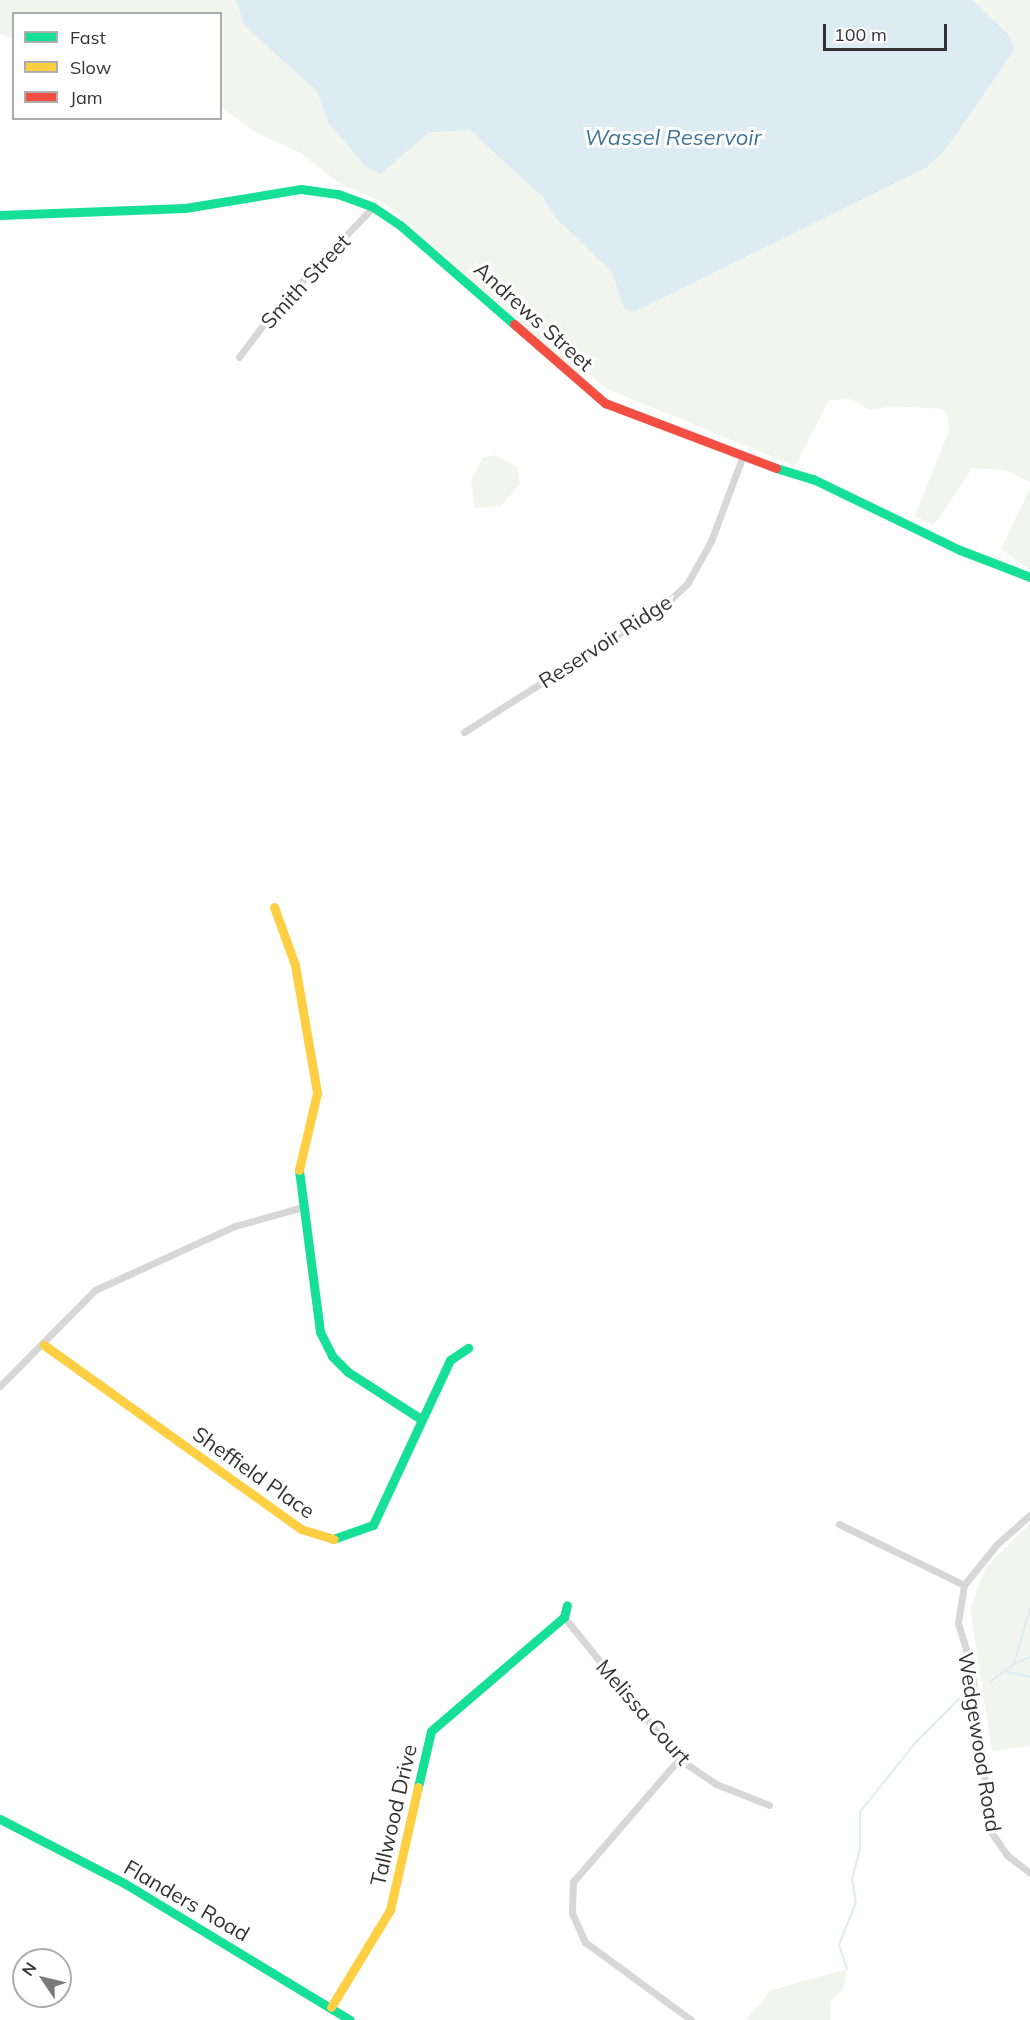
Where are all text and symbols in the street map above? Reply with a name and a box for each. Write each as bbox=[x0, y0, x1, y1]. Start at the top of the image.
legend bbox=[12, 12, 222, 120]
scale bar bbox=[826, 12, 950, 50]
text: 100 m bbox=[834, 23, 887, 46]
text: Fast bbox=[70, 26, 106, 49]
text: Slow bbox=[70, 56, 111, 79]
text: Jam bbox=[70, 86, 103, 109]
water label: Wassel Reservoir bbox=[585, 125, 761, 151]
street label: Smith Street bbox=[255, 229, 355, 333]
street label: Andrews Street bbox=[469, 256, 599, 376]
street label: Reservoir Ridge bbox=[534, 589, 676, 693]
street label: Sheffield Place bbox=[188, 1421, 320, 1523]
street label: Wedgewood Road bbox=[953, 1650, 1007, 1834]
street label: Melissa Court bbox=[591, 1654, 697, 1770]
street label: Tallwood Drive bbox=[364, 1742, 422, 1888]
street label: Flanders Road bbox=[120, 1854, 254, 1946]
north arrow bbox=[12, 1948, 72, 2008]
text: N bbox=[17, 1958, 41, 1980]

